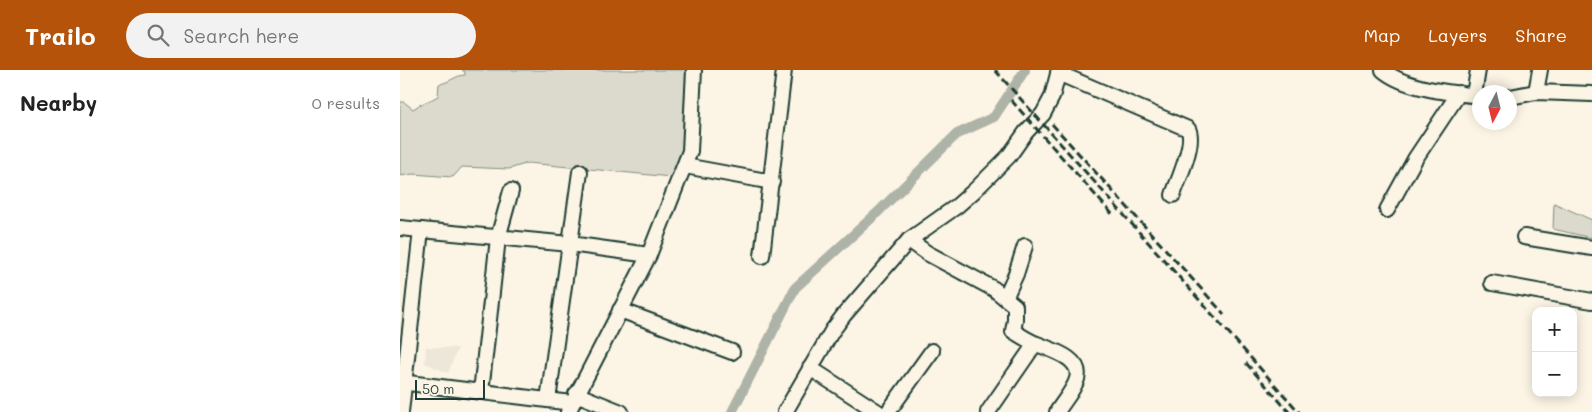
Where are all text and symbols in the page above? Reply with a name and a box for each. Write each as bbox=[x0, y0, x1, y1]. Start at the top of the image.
search box bbox=[126, 13, 476, 58]
text: Trailo bbox=[25, 20, 96, 51]
icon: search bbox=[144, 21, 172, 49]
text: Search here bbox=[184, 23, 299, 48]
text: Map bbox=[1364, 23, 1400, 47]
text: Layers bbox=[1428, 23, 1487, 47]
text: Share bbox=[1515, 23, 1567, 47]
north arrow bbox=[1472, 85, 1517, 130]
text: Nearby bbox=[20, 89, 97, 116]
text: 0 results bbox=[312, 92, 380, 113]
map controls bbox=[1532, 307, 1577, 397]
button: + bbox=[1532, 307, 1577, 352]
button: − bbox=[1532, 352, 1577, 397]
scale bar bbox=[415, 377, 485, 400]
text: 50 m bbox=[422, 379, 454, 398]

